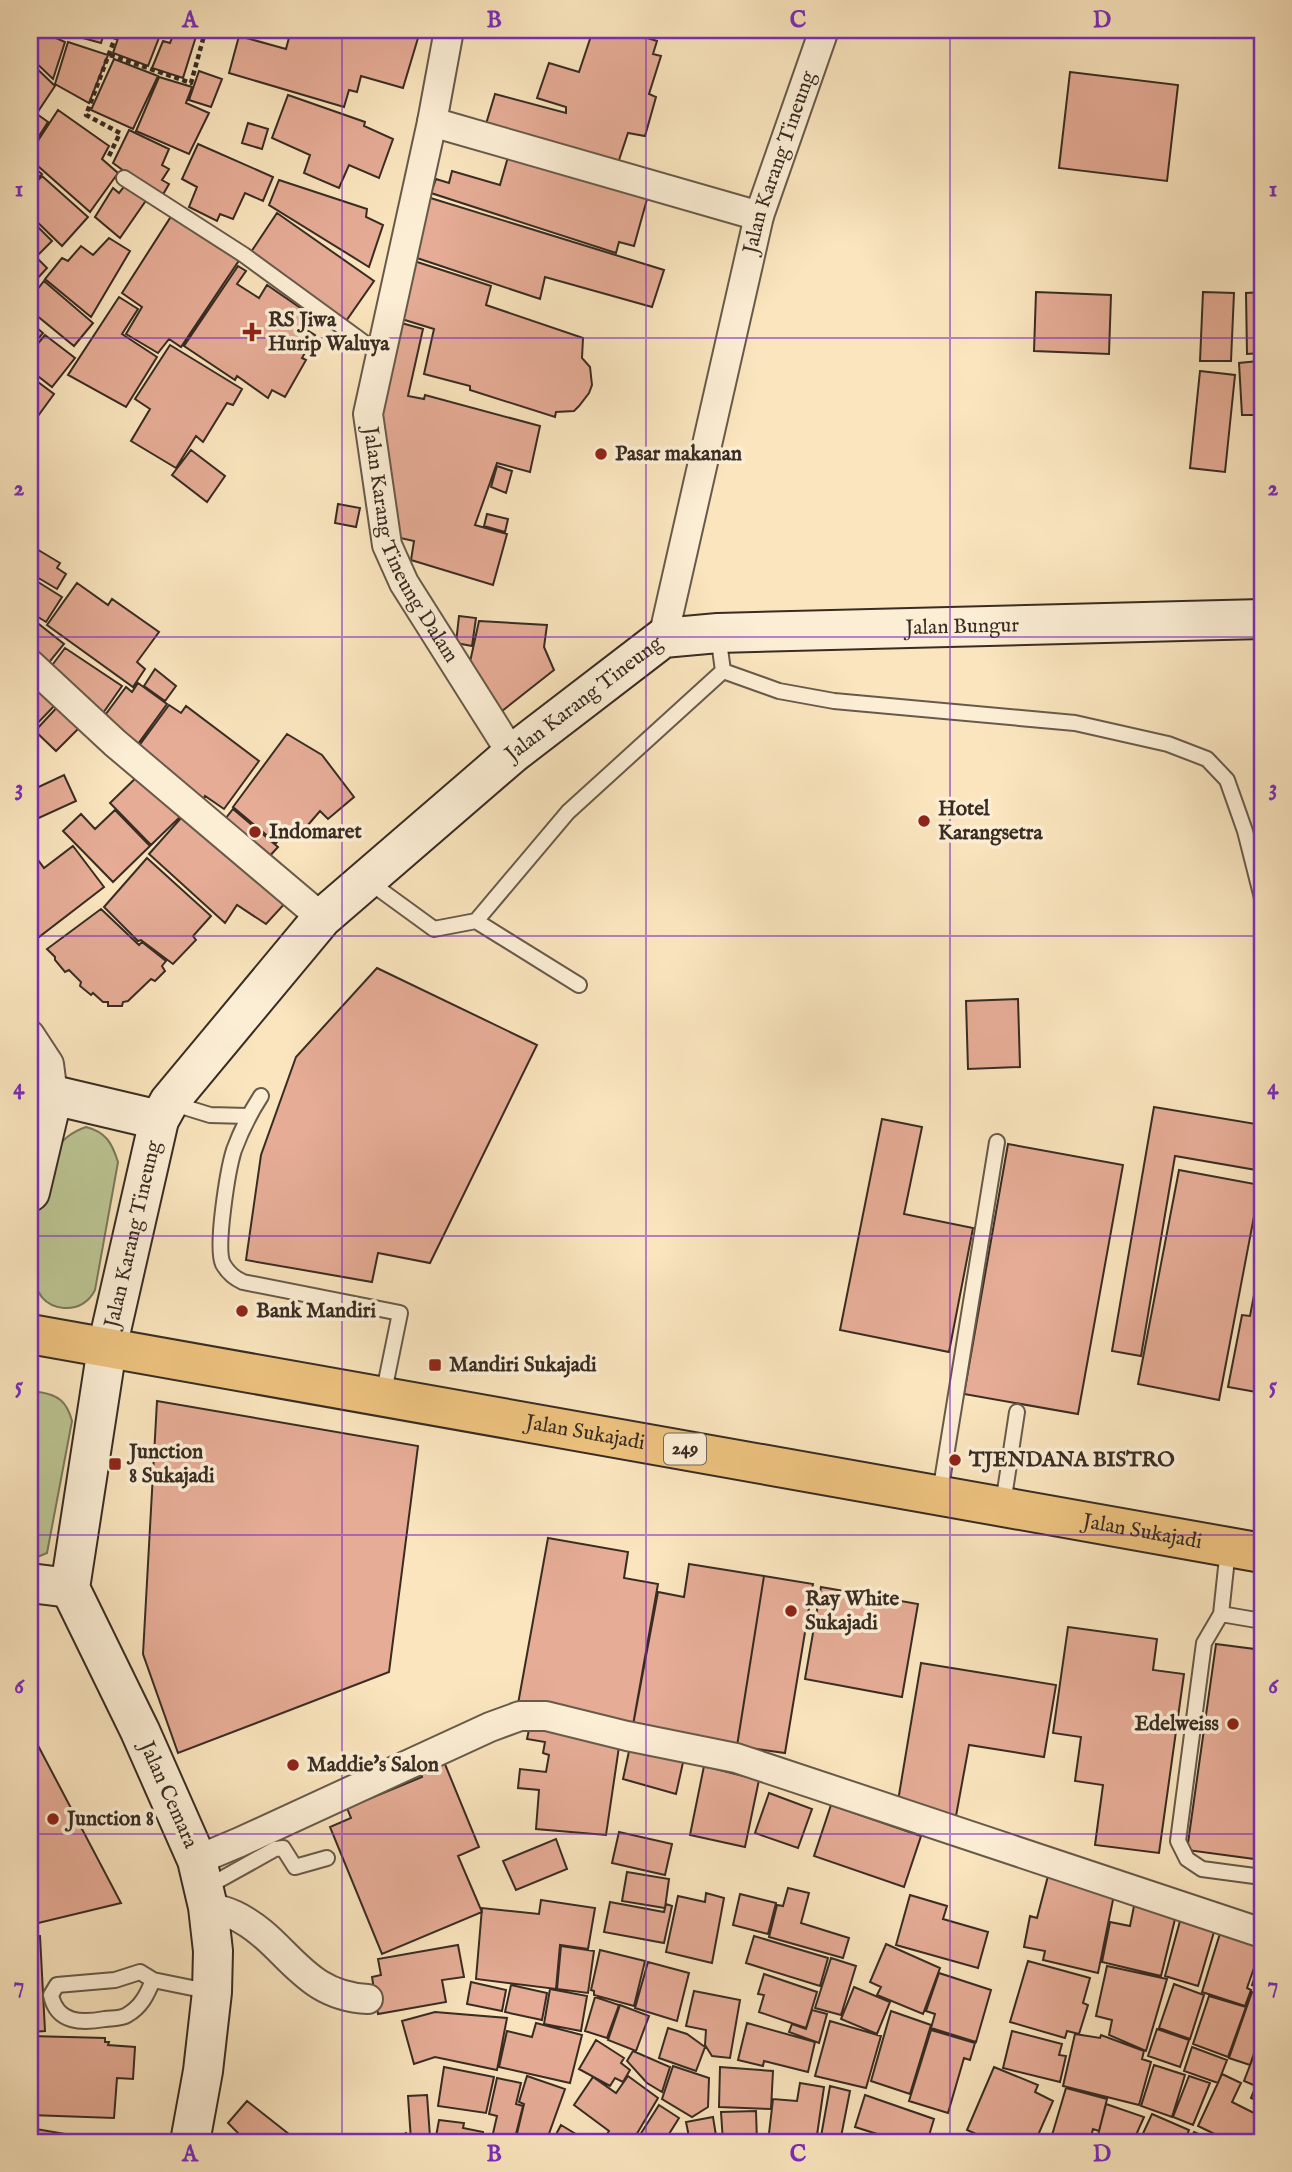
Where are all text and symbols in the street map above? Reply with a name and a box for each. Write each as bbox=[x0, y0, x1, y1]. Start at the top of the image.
text: A bbox=[181, 6, 199, 35]
text: B bbox=[486, 6, 502, 35]
text: C bbox=[790, 6, 807, 35]
text: D bbox=[1093, 6, 1111, 35]
street label: Jalan Karang Tineung bbox=[737, 67, 822, 258]
text: 1 bbox=[15, 175, 23, 204]
text: 1 bbox=[1269, 175, 1277, 204]
place label: RS Jiwa Hurip Waluya bbox=[268, 307, 390, 358]
marker: RS Jiwa Hurip Waluya bbox=[242, 322, 262, 342]
street label: Jalan Karang Tineung Dalam bbox=[356, 423, 465, 668]
place label: Pasar makanan bbox=[615, 441, 742, 468]
marker: Pasar makanan bbox=[593, 446, 609, 462]
text: 2 bbox=[14, 474, 25, 503]
text: 2 bbox=[1268, 474, 1279, 503]
street label: Jalan Bungur bbox=[903, 612, 1020, 642]
street label: Jalan Karang Tineung bbox=[498, 629, 669, 769]
text: 3 bbox=[15, 774, 23, 803]
text: 3 bbox=[1269, 774, 1277, 803]
place label: Hotel Karangsetra bbox=[938, 796, 1044, 847]
marker: Hotel Karangsetra bbox=[916, 813, 932, 829]
place label: Indomaret bbox=[269, 819, 362, 846]
marker: Indomaret bbox=[247, 824, 263, 840]
text: 4 bbox=[13, 1073, 25, 1102]
text: 4 bbox=[1267, 1073, 1279, 1102]
street label: Jalan Karang Tineung bbox=[98, 1137, 167, 1332]
place label: Bank Mandiri bbox=[256, 1298, 377, 1325]
marker: Bank Mandiri bbox=[234, 1303, 250, 1319]
place label: Mandiri Sukajadi bbox=[449, 1352, 597, 1379]
marker: Mandiri Sukajadi bbox=[427, 1357, 443, 1373]
text: 5 bbox=[15, 1372, 24, 1401]
text: 5 bbox=[1269, 1372, 1278, 1401]
street label: Jalan Sukajadi bbox=[522, 1409, 647, 1457]
road number: 249 bbox=[664, 1434, 706, 1464]
place label: Junction 8 Sukajadi bbox=[126, 1439, 215, 1490]
place label: TJENDANA BISTRO bbox=[968, 1447, 1175, 1474]
marker: TJENDANA BISTRO bbox=[947, 1452, 963, 1468]
marker: Junction 8 Sukajadi bbox=[107, 1456, 123, 1472]
street label: Jalan Sukajadi bbox=[1079, 1508, 1204, 1556]
place label: Ray White Sukajadi bbox=[805, 1586, 900, 1637]
marker: Ray White Sukajadi bbox=[783, 1603, 799, 1619]
text: 6 bbox=[14, 1672, 25, 1701]
text: 6 bbox=[1268, 1672, 1279, 1701]
place label: Edelweiss bbox=[1135, 1711, 1219, 1738]
marker: Edelweiss bbox=[1225, 1716, 1241, 1732]
street label: Jalan Cemara bbox=[132, 1735, 204, 1854]
place label: Maddie's Salon bbox=[307, 1752, 439, 1779]
marker: Maddie's Salon bbox=[285, 1757, 301, 1773]
place label: Junction 8 bbox=[64, 1806, 154, 1833]
marker: Junction 8 bbox=[45, 1811, 61, 1827]
text: 7 bbox=[14, 1971, 24, 2000]
text: 7 bbox=[1268, 1971, 1278, 2000]
text: A bbox=[181, 2140, 199, 2169]
text: B bbox=[486, 2140, 502, 2169]
text: C bbox=[790, 2140, 807, 2169]
text: D bbox=[1093, 2140, 1111, 2169]

